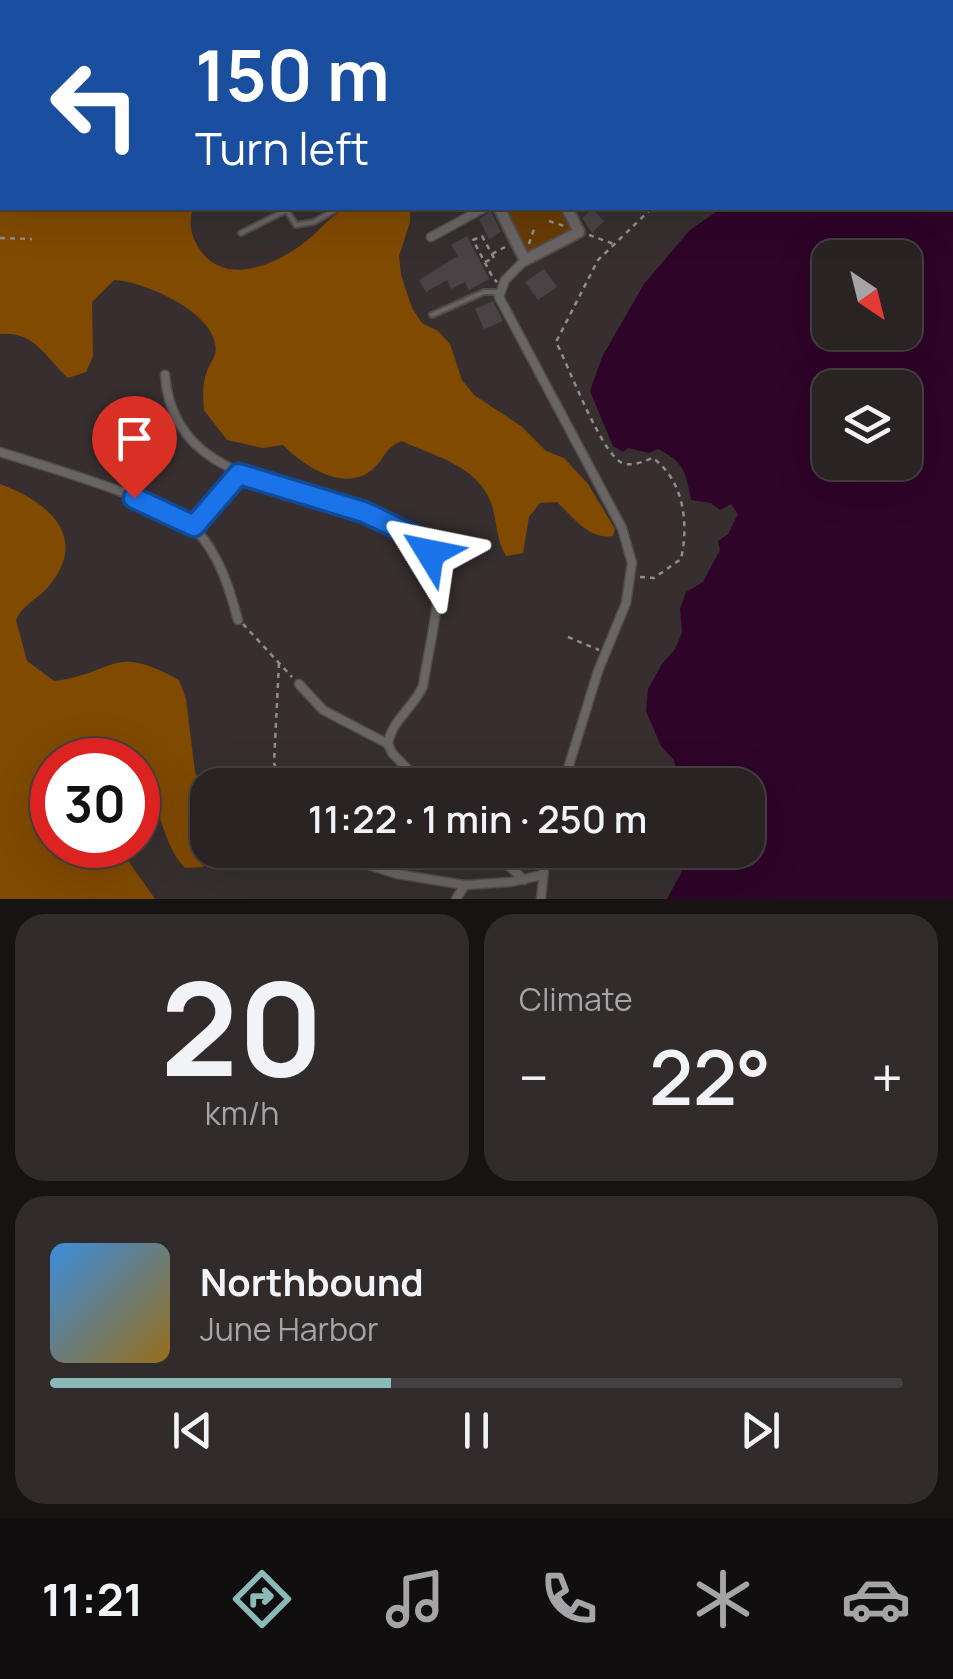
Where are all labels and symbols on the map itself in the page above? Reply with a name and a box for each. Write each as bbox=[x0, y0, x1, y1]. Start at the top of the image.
north arrow bbox=[812, 240, 922, 350]
pin bbox=[92, 396, 177, 499]
position arrow bbox=[378, 501, 482, 605]
speed limit sign: 30 bbox=[30, 738, 160, 868]

